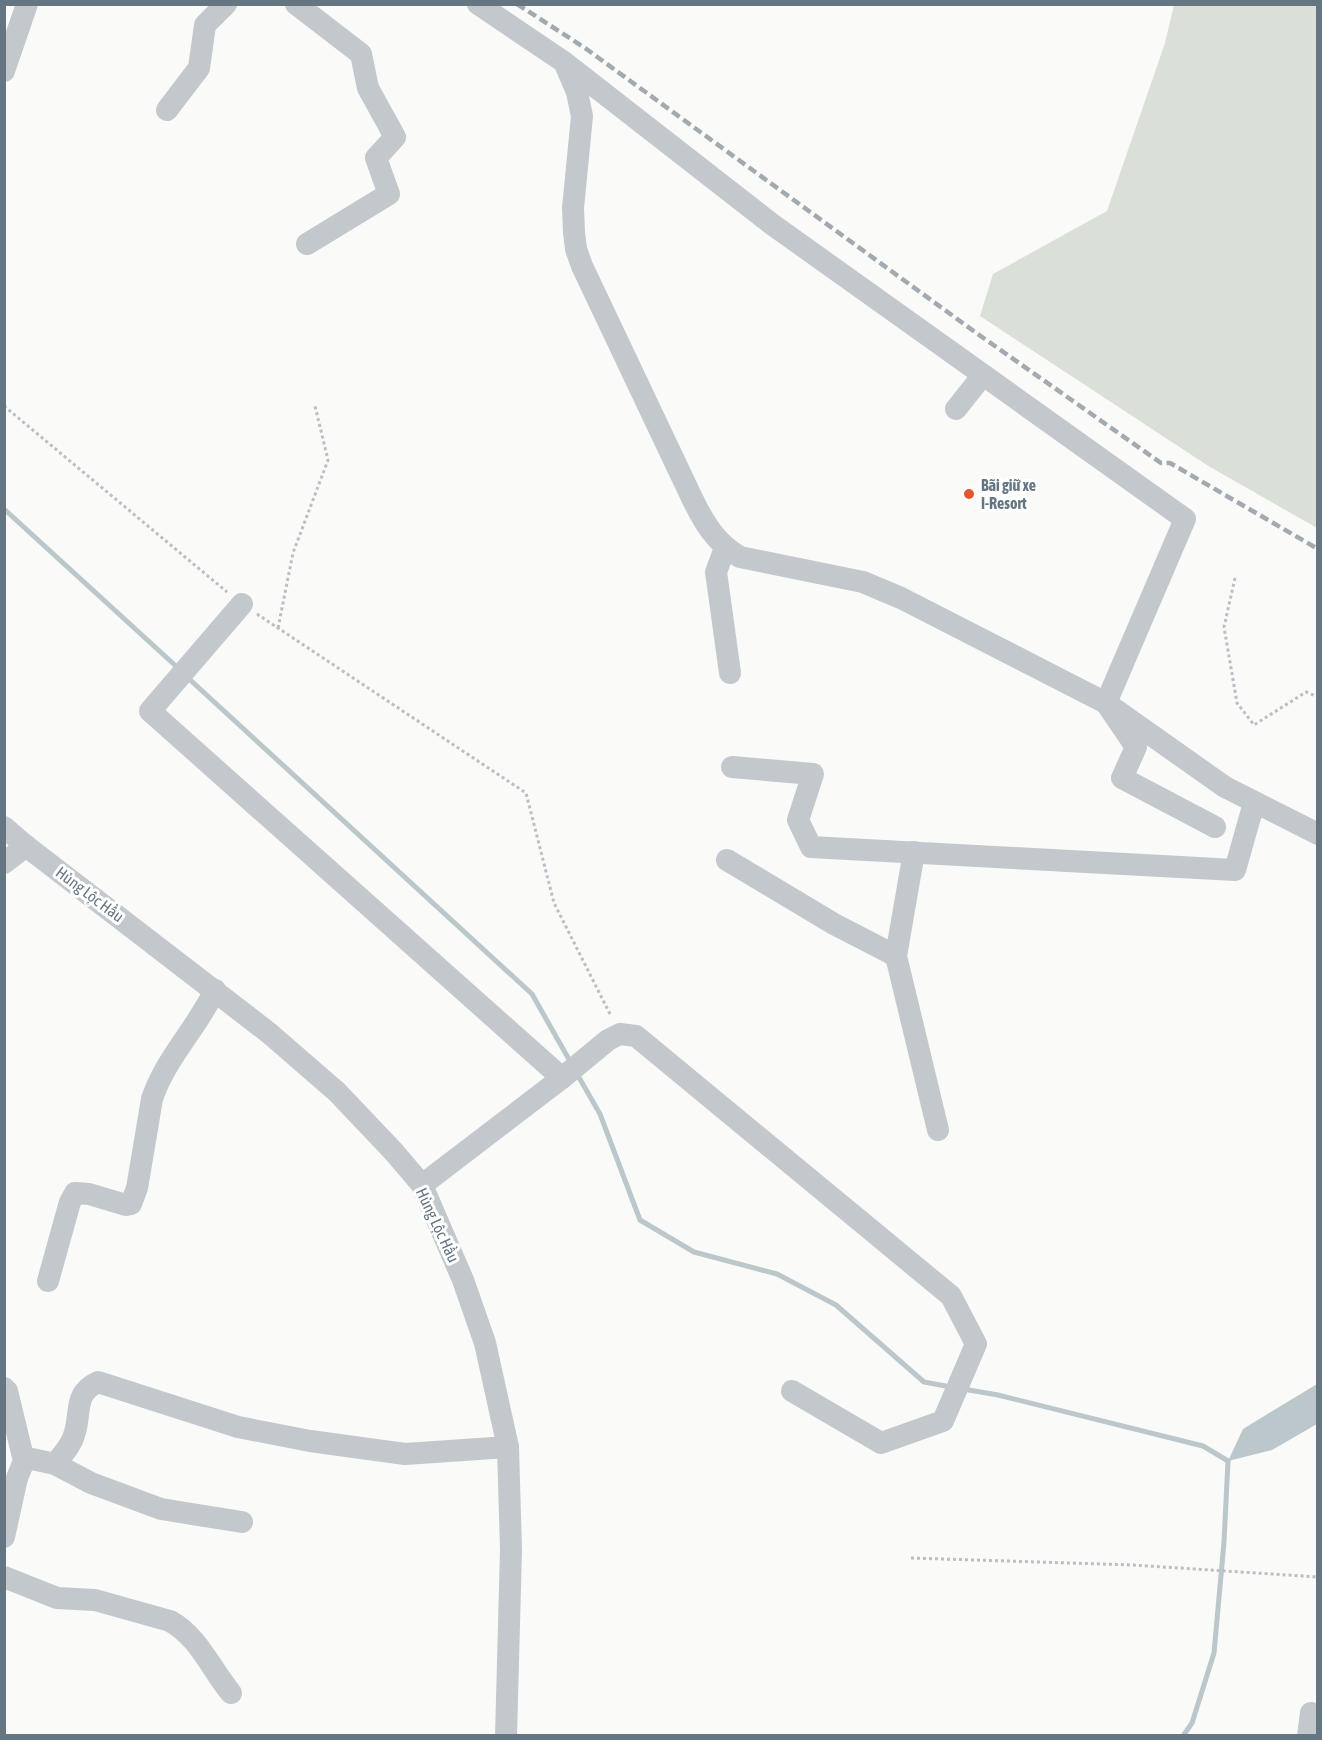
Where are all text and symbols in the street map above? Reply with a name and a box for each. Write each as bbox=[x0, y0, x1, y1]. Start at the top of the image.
place label: Bãi giữ xe I-Resort bbox=[981, 476, 1036, 512]
marker: Bãi giữ xe I-Resort bbox=[962, 487, 976, 501]
street label: Hùng Lộc Hầu bbox=[52, 862, 128, 926]
street label: Hùng Lộc Hầu bbox=[412, 1184, 464, 1266]

